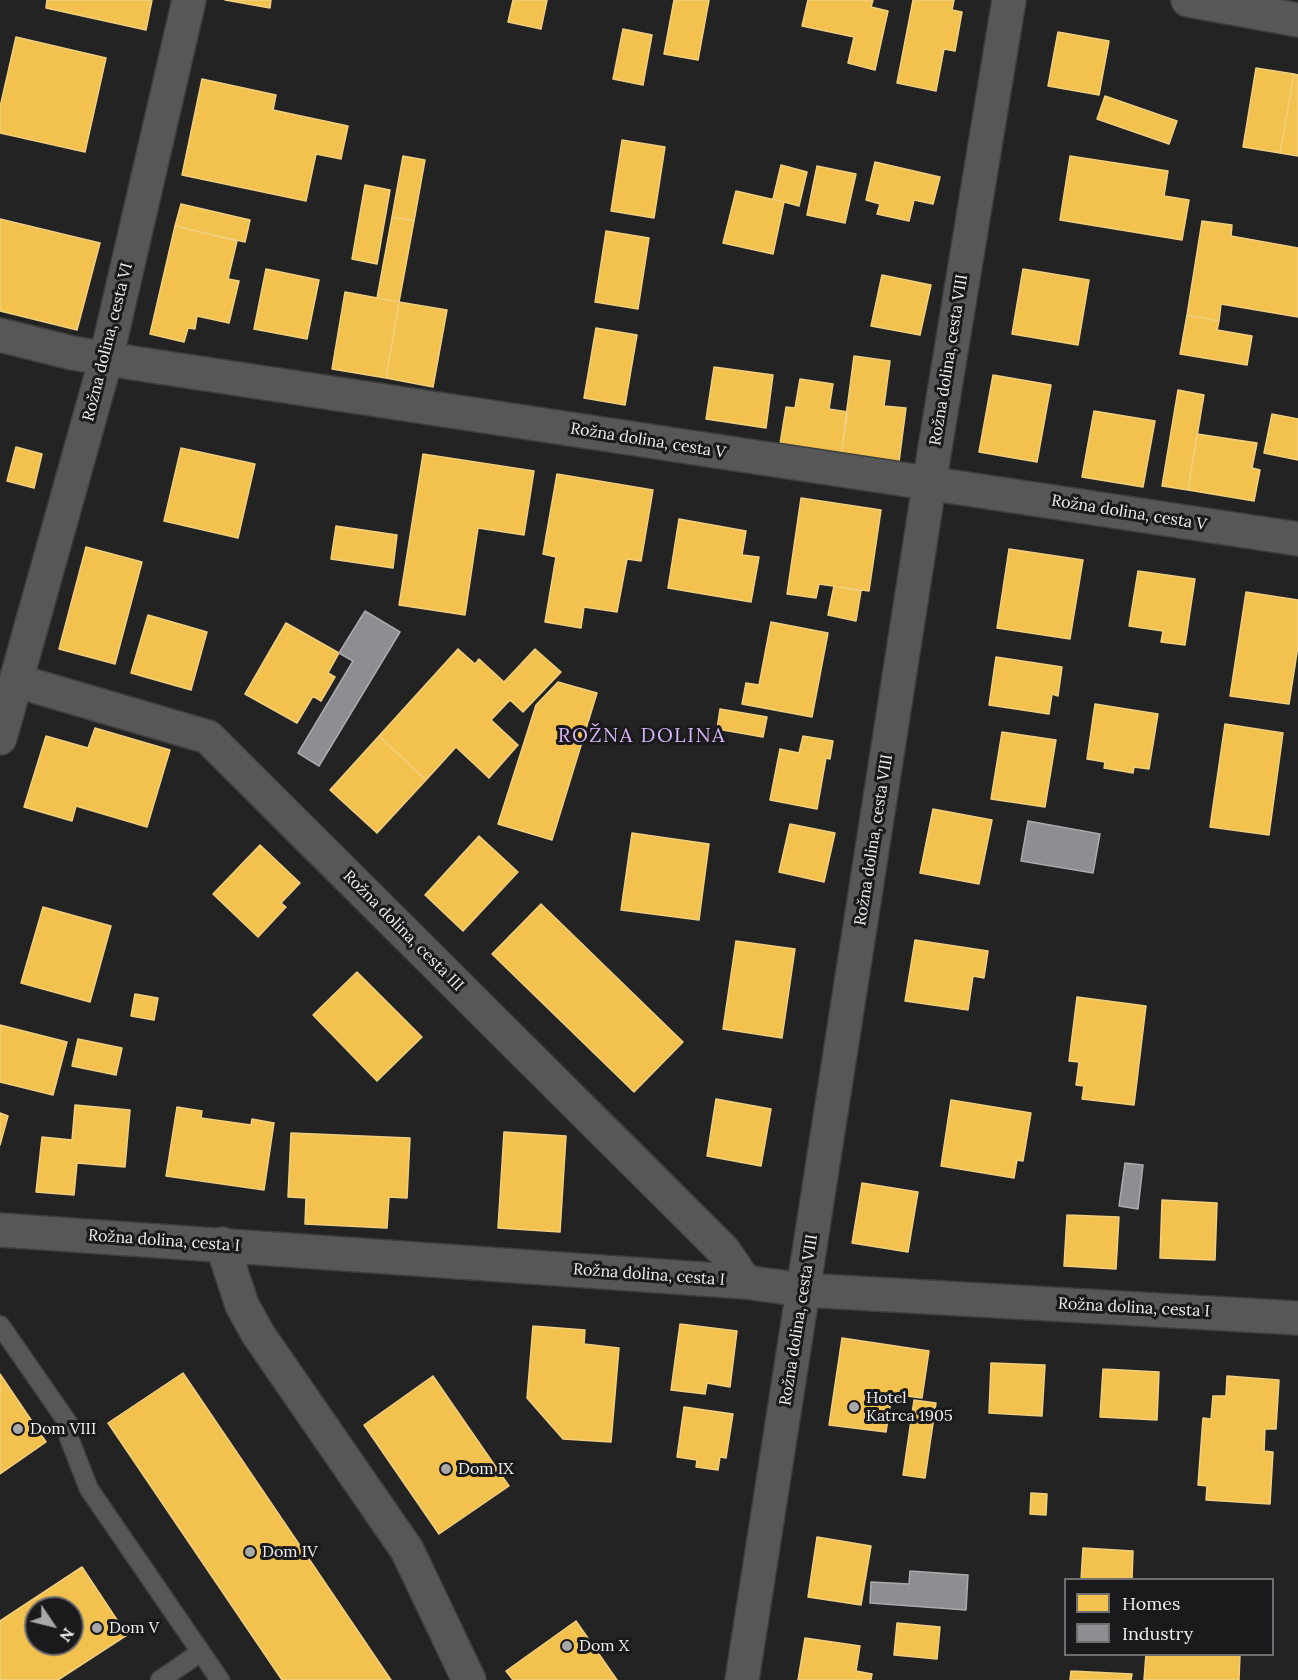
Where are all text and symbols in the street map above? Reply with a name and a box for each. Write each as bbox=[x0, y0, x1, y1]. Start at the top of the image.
street label: Rožna dolina, cesta VI bbox=[79, 261, 137, 423]
street label: Rožna dolina, cesta VIII bbox=[926, 273, 972, 447]
street label: Rožna dolina, cesta V bbox=[569, 419, 727, 463]
street label: Rožna dolina, cesta V bbox=[1050, 491, 1208, 535]
district label: ROŽNA DOLINA bbox=[558, 724, 726, 748]
street label: Rožna dolina, cesta VIII bbox=[851, 753, 897, 927]
street label: Rožna dolina, cesta III bbox=[339, 867, 467, 995]
street label: Rožna dolina, cesta I bbox=[87, 1226, 241, 1256]
street label: Rožna dolina, cesta VIII bbox=[776, 1233, 822, 1407]
street label: Rožna dolina, cesta I bbox=[572, 1260, 726, 1290]
street label: Rožna dolina, cesta I bbox=[1058, 1294, 1210, 1322]
place label: Hotel Katrca 1905 bbox=[866, 1388, 953, 1426]
marker: Hotel Katrca 1905 bbox=[847, 1400, 861, 1414]
place label: Dom VIII bbox=[30, 1419, 96, 1439]
marker: Dom VIII bbox=[11, 1422, 25, 1436]
place label: Dom IX bbox=[458, 1459, 514, 1479]
marker: Dom IX bbox=[439, 1462, 453, 1476]
place label: Dom IV bbox=[262, 1542, 318, 1562]
marker: Dom IV bbox=[243, 1545, 257, 1559]
legend bbox=[1064, 1578, 1274, 1656]
text: Homes bbox=[1122, 1592, 1180, 1615]
north arrow bbox=[24, 1596, 84, 1656]
place label: Dom V bbox=[109, 1618, 159, 1638]
marker: Dom V bbox=[90, 1621, 104, 1635]
text: Industry bbox=[1122, 1622, 1193, 1645]
text: N bbox=[55, 1624, 79, 1646]
place label: Dom X bbox=[579, 1636, 629, 1656]
marker: Dom X bbox=[560, 1639, 574, 1653]

